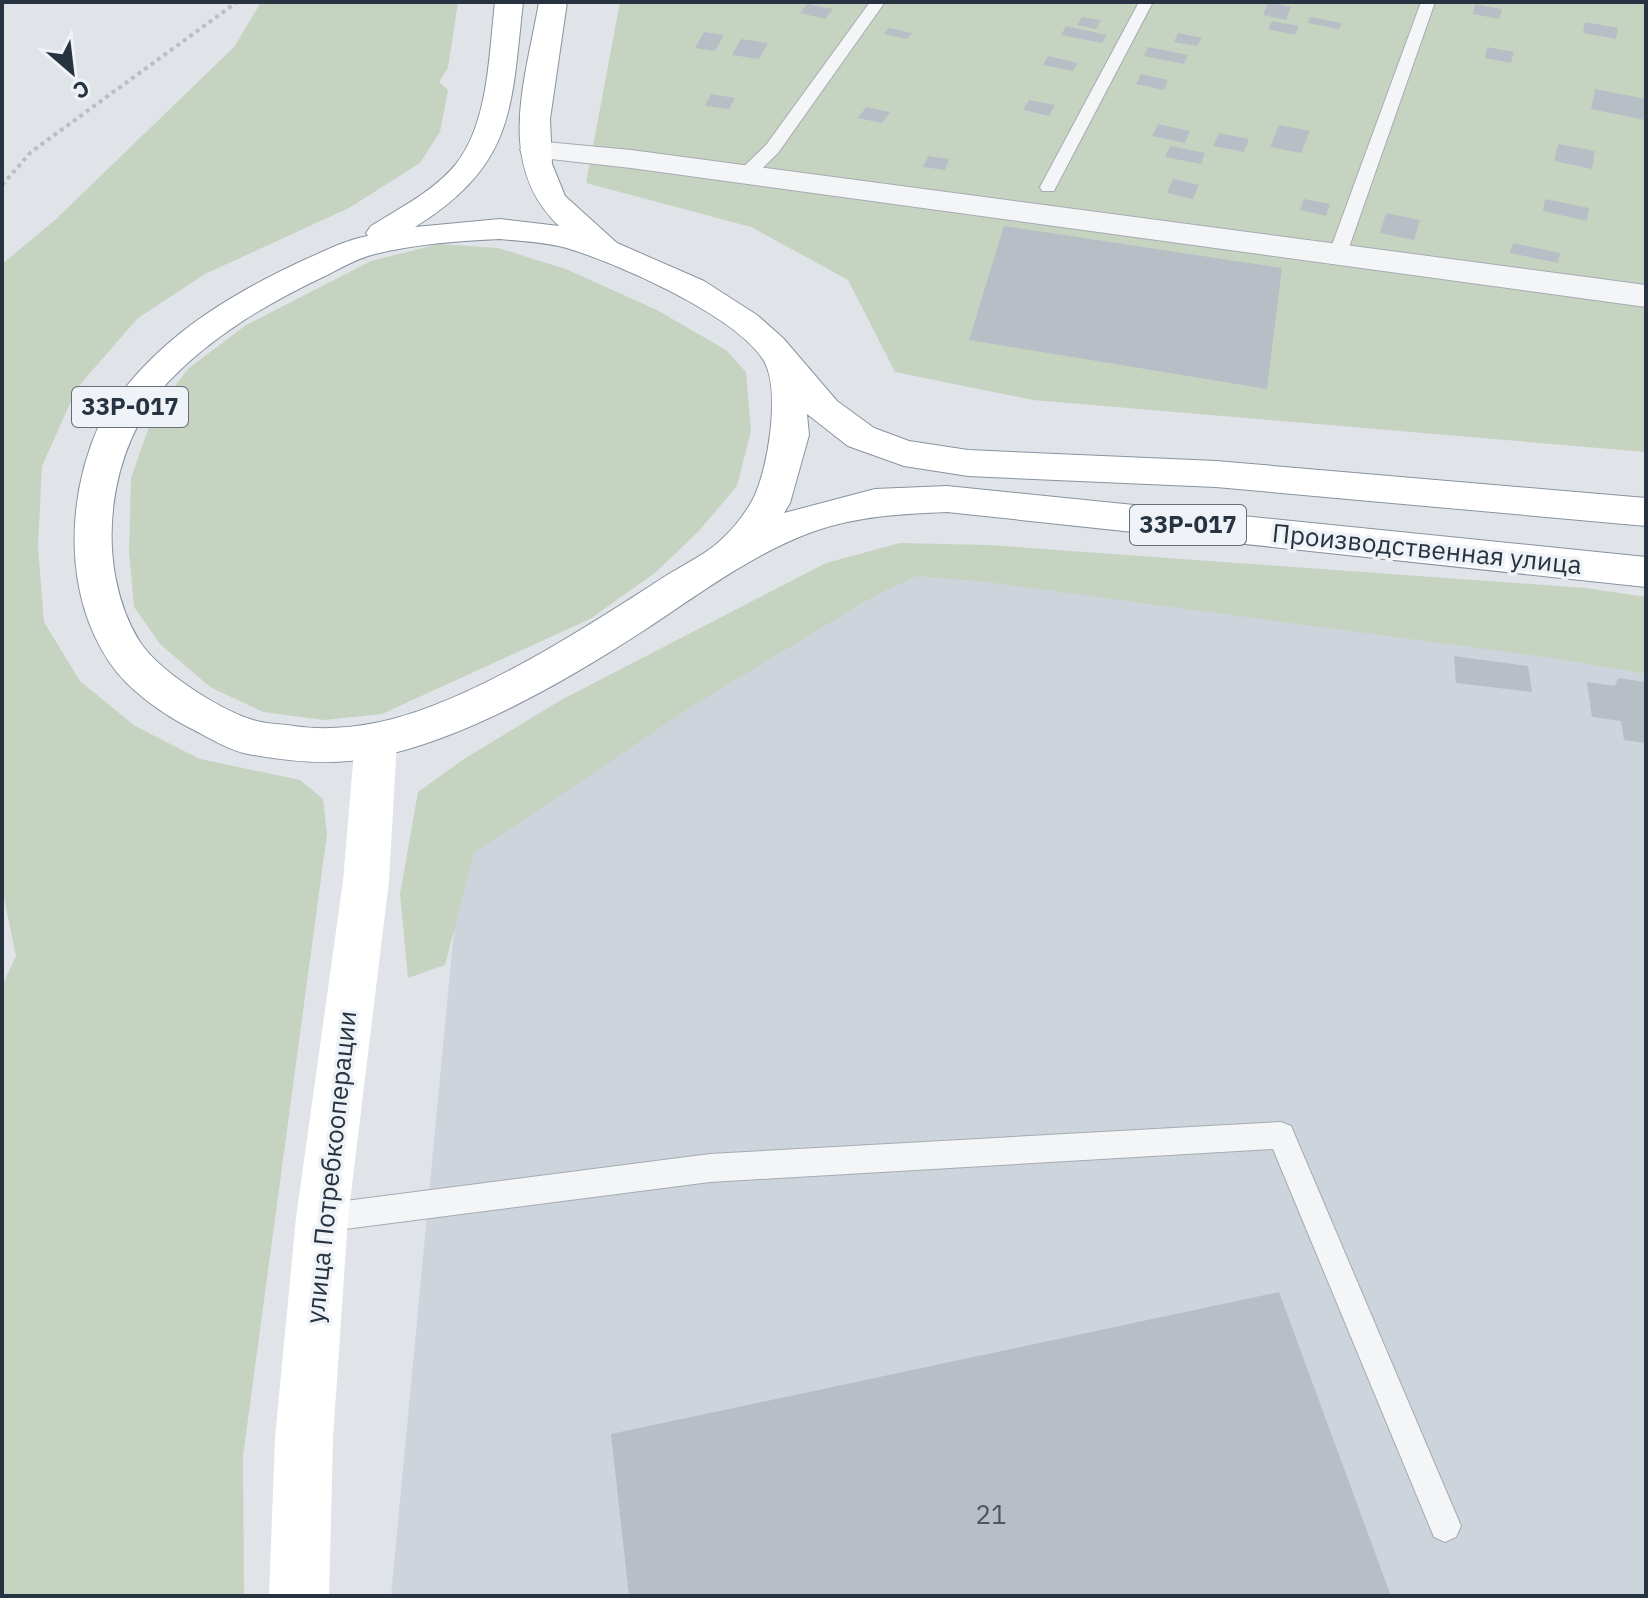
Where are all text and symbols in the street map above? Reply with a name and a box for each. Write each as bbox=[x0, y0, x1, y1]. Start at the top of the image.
north arrow bbox=[32, 32, 112, 112]
text: С bbox=[68, 74, 95, 106]
road number: 33Р-017 bbox=[72, 387, 188, 427]
road number: 33Р-017 bbox=[1130, 505, 1246, 545]
street label: Производственная улица bbox=[1271, 515, 1584, 581]
street label: улица Потребкооперации bbox=[297, 1009, 363, 1325]
house number: 21 bbox=[975, 1497, 1007, 1531]

